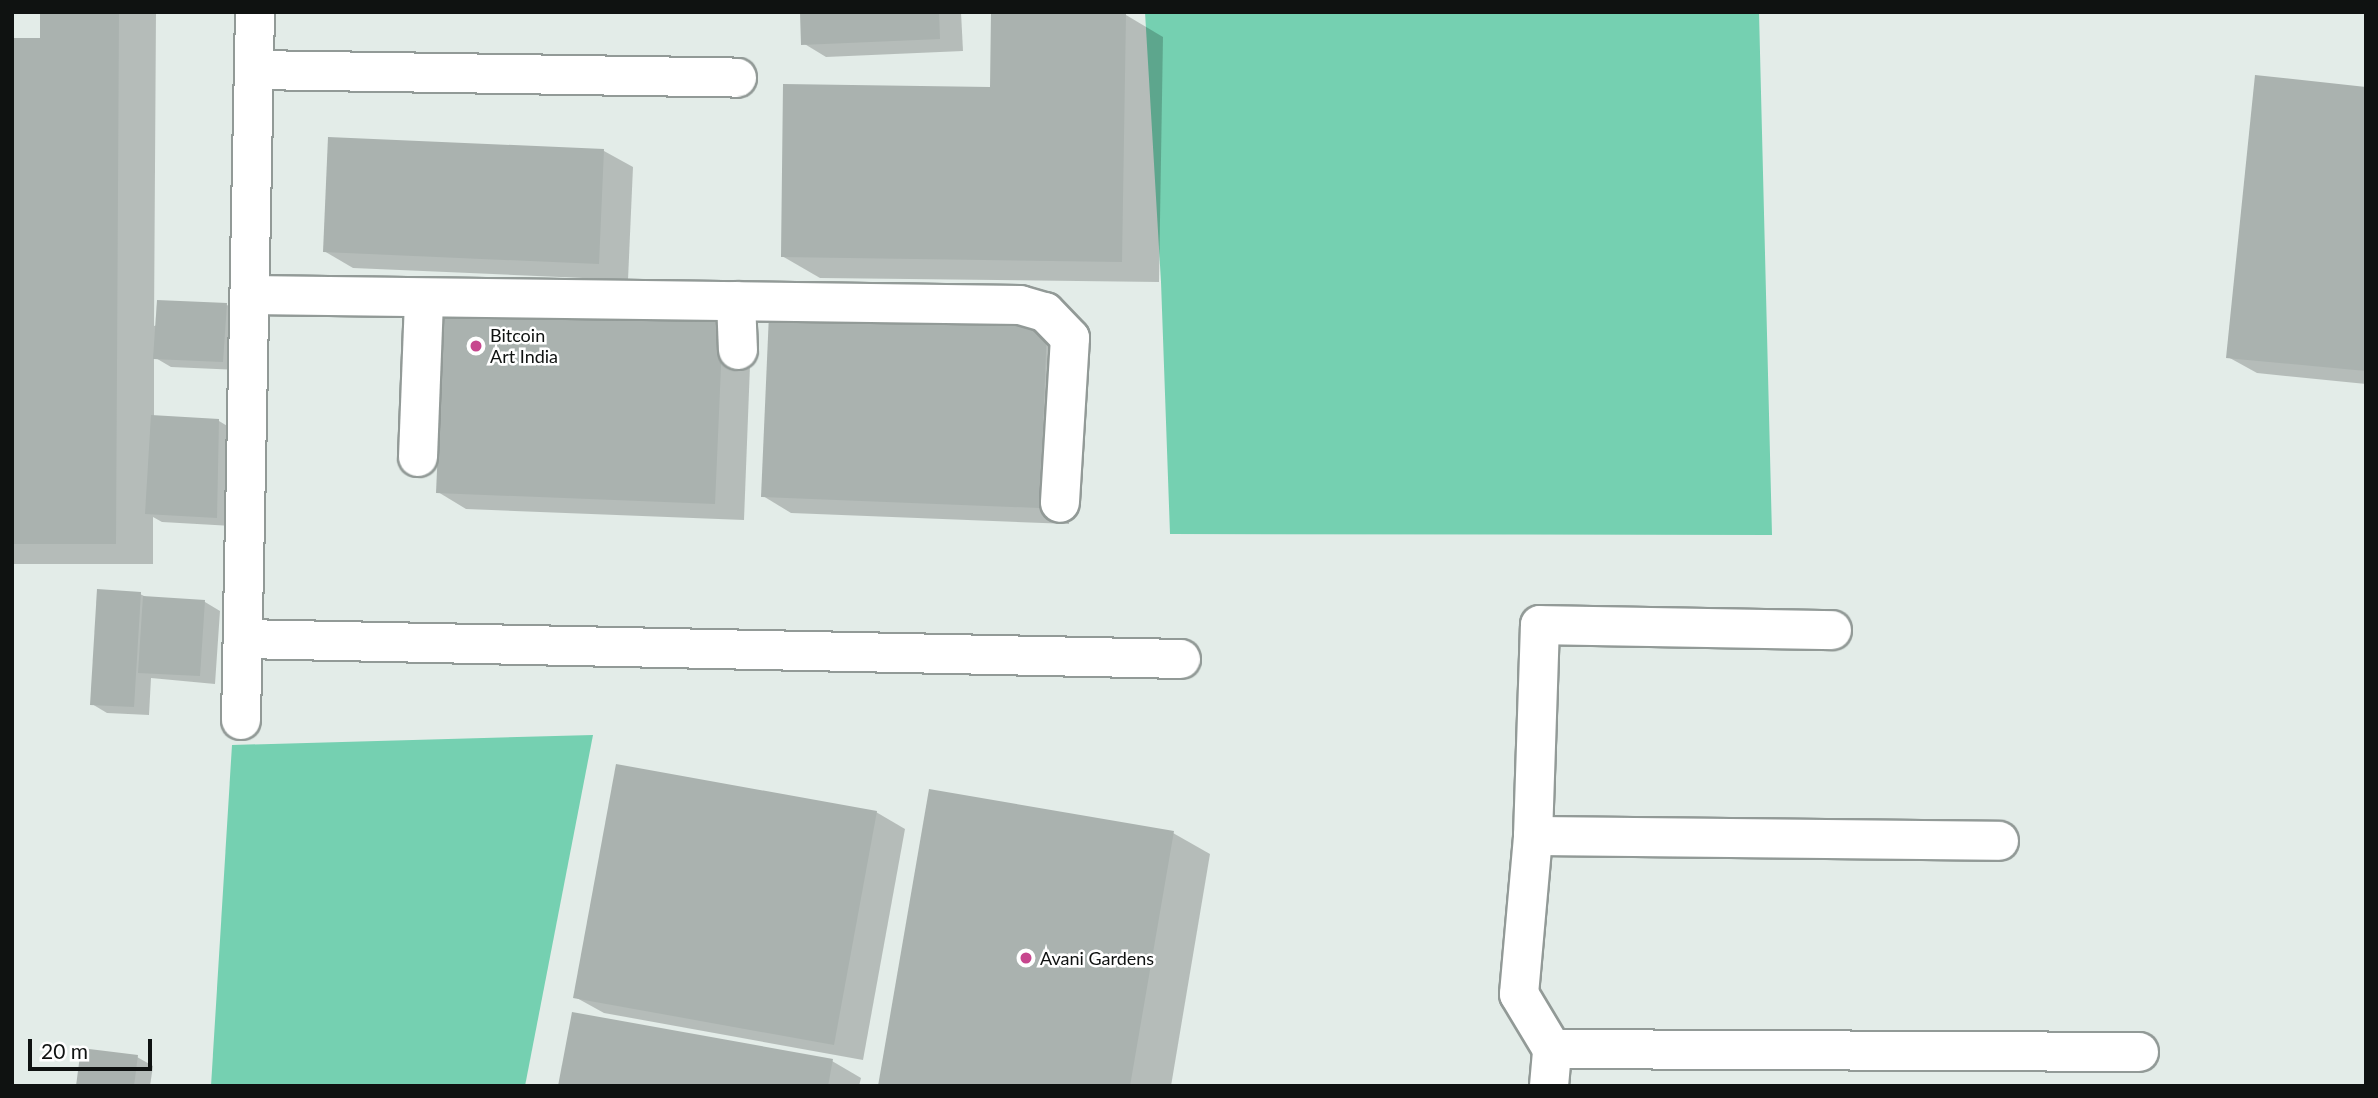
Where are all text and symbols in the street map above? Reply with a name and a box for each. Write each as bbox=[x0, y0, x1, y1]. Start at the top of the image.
place label: Bitcoin Art India bbox=[490, 325, 558, 368]
marker: Bitcoin Art India bbox=[468, 338, 484, 354]
place label: Avani Gardens bbox=[1040, 947, 1154, 969]
marker: Avani Gardens bbox=[1018, 950, 1034, 966]
scale bar bbox=[32, 1024, 156, 1068]
text: 20 m bbox=[41, 1038, 88, 1063]

